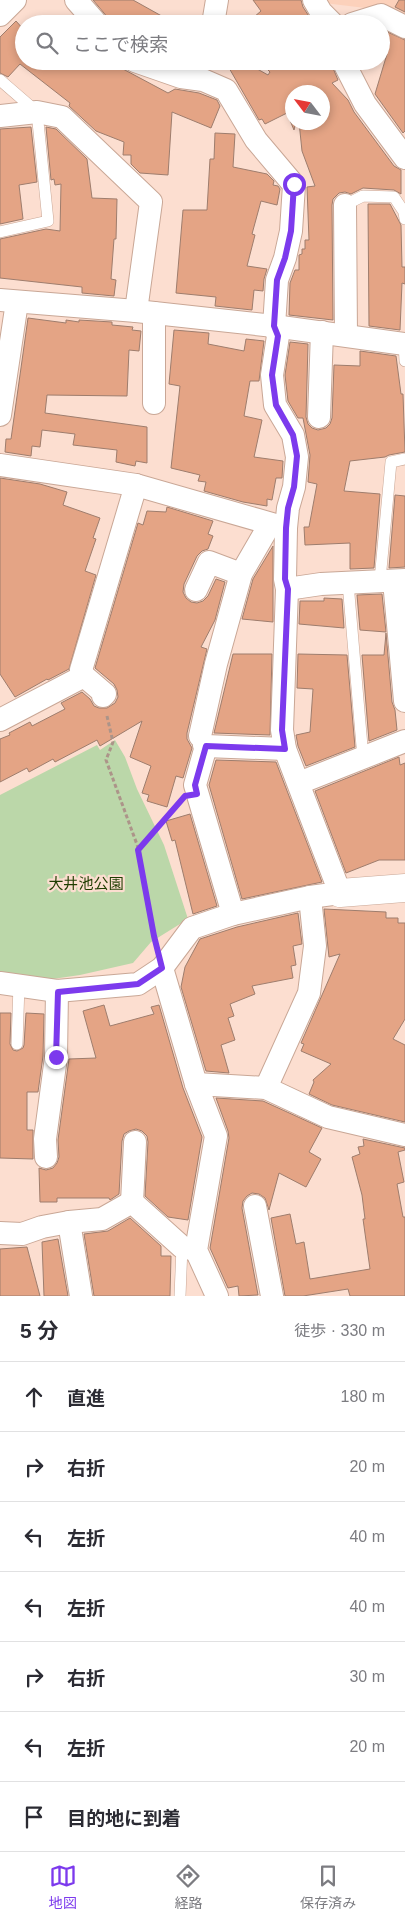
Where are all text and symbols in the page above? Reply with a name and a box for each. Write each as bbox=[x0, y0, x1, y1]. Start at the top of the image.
search box bbox=[15, 15, 390, 70]
icon: search bbox=[33, 29, 61, 57]
text: ここで検索 bbox=[73, 34, 168, 55]
north arrow bbox=[285, 85, 330, 130]
route start bbox=[283, 173, 306, 196]
park label: 大井池公園 bbox=[48, 875, 124, 892]
route end bbox=[45, 1046, 68, 1069]
text: 5 分 bbox=[20, 1319, 59, 1342]
text: 徒歩 · 330 m bbox=[294, 1322, 385, 1339]
icon: ahead bbox=[20, 1383, 48, 1411]
text: 直進 bbox=[67, 1388, 105, 1409]
text: 180 m bbox=[341, 1388, 385, 1405]
icon: right bbox=[20, 1453, 48, 1481]
text: 右折 bbox=[67, 1458, 105, 1479]
text: 20 m bbox=[349, 1458, 385, 1475]
icon: left bbox=[20, 1523, 48, 1551]
text: 左折 bbox=[67, 1528, 105, 1549]
text: 40 m bbox=[349, 1528, 385, 1545]
icon: left bbox=[20, 1593, 48, 1621]
text: 左折 bbox=[67, 1598, 105, 1619]
text: 40 m bbox=[349, 1598, 385, 1615]
icon: right bbox=[20, 1663, 48, 1691]
text: 右折 bbox=[67, 1668, 105, 1689]
text: 30 m bbox=[349, 1668, 385, 1685]
icon: left bbox=[20, 1733, 48, 1761]
text: 左折 bbox=[67, 1738, 105, 1759]
text: 20 m bbox=[349, 1738, 385, 1755]
icon: arrive bbox=[20, 1803, 48, 1831]
text: 目的地に到着 bbox=[67, 1808, 181, 1829]
tab: 地図 bbox=[49, 1862, 77, 1912]
tab: 経路 bbox=[174, 1862, 202, 1912]
tab: 保存済み bbox=[300, 1862, 356, 1912]

